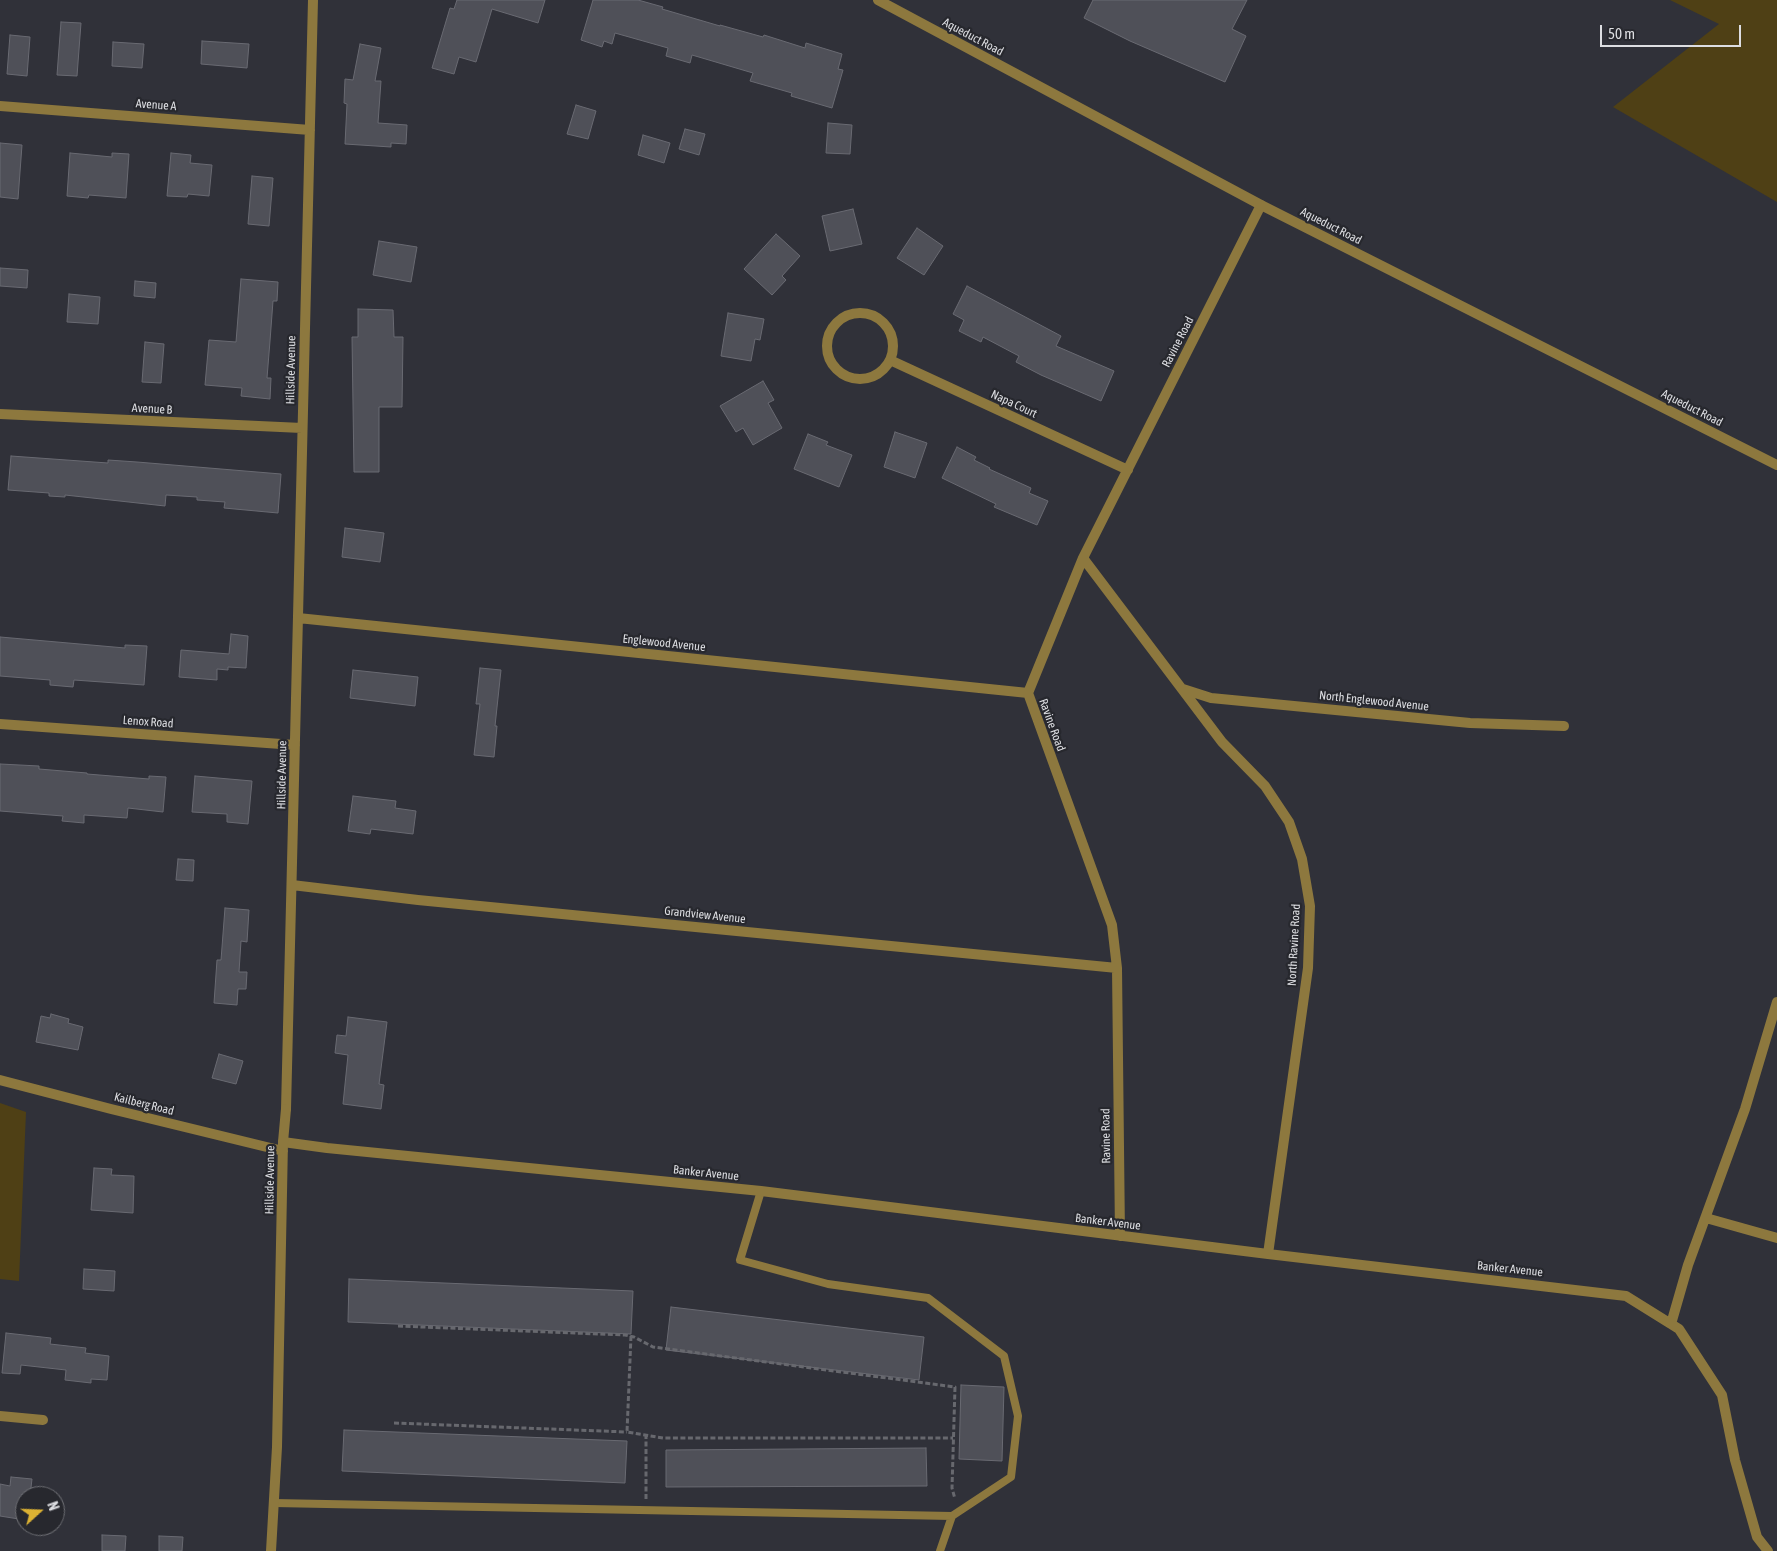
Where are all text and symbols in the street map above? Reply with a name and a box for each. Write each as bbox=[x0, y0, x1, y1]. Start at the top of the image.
street label: Aqueduct Road bbox=[940, 15, 1006, 59]
scale bar bbox=[1602, 15, 1743, 47]
text: 50 m bbox=[1608, 25, 1635, 42]
street label: Avenue A bbox=[135, 96, 177, 114]
street label: Aqueduct Road bbox=[1298, 204, 1364, 248]
street label: Ravine Road bbox=[1159, 314, 1197, 370]
street label: Hillside Avenue bbox=[283, 335, 299, 405]
street label: Aqueduct Road bbox=[1659, 386, 1725, 430]
street label: Napa Court bbox=[989, 387, 1039, 421]
street label: Avenue B bbox=[131, 401, 173, 417]
street label: Englewood Avenue bbox=[622, 631, 706, 655]
street label: North Englewood Avenue bbox=[1318, 688, 1430, 714]
street label: Ravine Road bbox=[1036, 697, 1068, 753]
street label: Lenox Road bbox=[122, 713, 174, 731]
street label: Hillside Avenue bbox=[274, 740, 290, 810]
street label: Grandview Avenue bbox=[664, 904, 746, 926]
street label: North Ravine Road bbox=[1285, 904, 1303, 986]
street label: Kailberg Road bbox=[113, 1090, 175, 1118]
street label: Ravine Road bbox=[1098, 1108, 1114, 1164]
street label: Hillside Avenue bbox=[262, 1145, 278, 1215]
street label: Banker Avenue bbox=[672, 1162, 740, 1184]
street label: Banker Avenue bbox=[1074, 1211, 1142, 1233]
street label: Banker Avenue bbox=[1476, 1258, 1544, 1280]
north arrow bbox=[15, 1486, 65, 1536]
text: N bbox=[44, 1500, 62, 1513]

